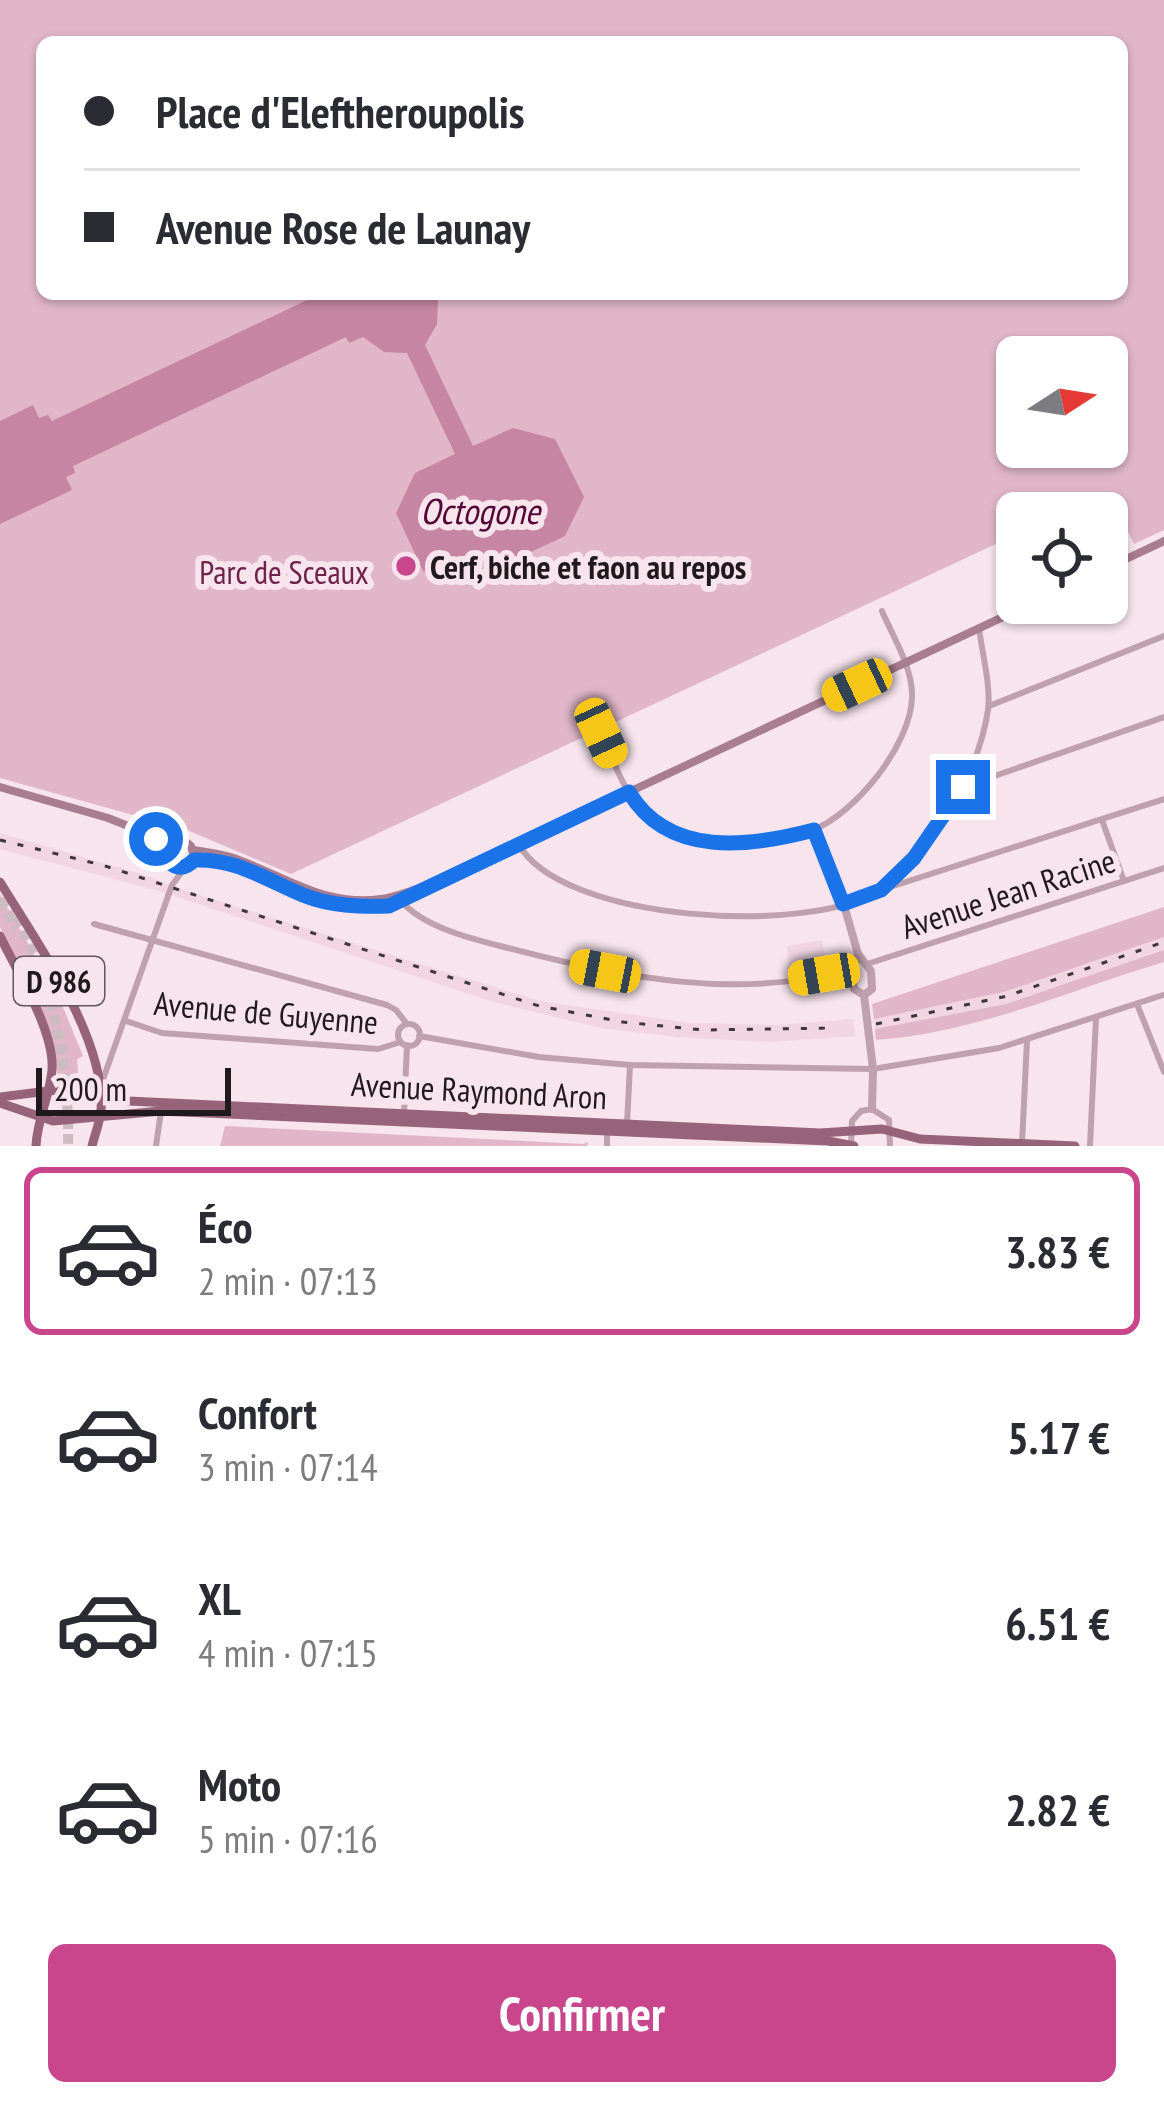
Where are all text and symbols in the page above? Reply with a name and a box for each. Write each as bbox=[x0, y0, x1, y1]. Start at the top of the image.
text: Place d'Eleftheroupolis bbox=[156, 82, 525, 140]
text: Avenue Rose de Launay bbox=[156, 198, 530, 256]
north arrow bbox=[996, 336, 1128, 468]
map controls bbox=[996, 336, 1128, 624]
water label: Octogone bbox=[420, 487, 542, 534]
button: locate bbox=[996, 492, 1128, 624]
place label: Cerf, biche et faon au repos bbox=[430, 545, 746, 588]
park label: Parc de Sceaux bbox=[199, 550, 369, 593]
marker: Cerf, biche et faon au repos bbox=[393, 553, 419, 579]
car bbox=[817, 653, 897, 717]
car bbox=[569, 693, 633, 773]
route end bbox=[936, 760, 990, 814]
route start bbox=[129, 812, 183, 866]
street label: Avenue Jean Racine bbox=[895, 838, 1121, 948]
car bbox=[566, 946, 644, 996]
car bbox=[785, 950, 863, 998]
road number: D 986 bbox=[14, 957, 104, 1005]
street label: Avenue de Guyenne bbox=[152, 981, 380, 1043]
scale bar bbox=[36, 1062, 231, 1115]
street label: Avenue Raymond Aron bbox=[350, 1062, 608, 1118]
text: 200 m bbox=[54, 1067, 127, 1110]
icon: car bbox=[54, 1197, 162, 1305]
text: Éco bbox=[198, 1197, 253, 1255]
text: 3.83 € bbox=[1005, 1222, 1110, 1280]
text: 2 min · 07:13 bbox=[198, 1255, 378, 1306]
icon: car bbox=[54, 1383, 162, 1491]
text: Confort bbox=[198, 1383, 317, 1441]
text: 5.17 € bbox=[1007, 1408, 1110, 1466]
text: 3 min · 07:14 bbox=[198, 1441, 378, 1492]
icon: car bbox=[54, 1569, 162, 1677]
text: XL bbox=[198, 1569, 241, 1627]
text: 6.51 € bbox=[1005, 1594, 1110, 1652]
text: 4 min · 07:15 bbox=[198, 1627, 378, 1678]
icon: car bbox=[54, 1755, 162, 1863]
text: Moto bbox=[198, 1755, 281, 1813]
text: 2.82 € bbox=[1005, 1780, 1110, 1838]
text: 5 min · 07:16 bbox=[198, 1813, 378, 1864]
button: Confirmer bbox=[48, 1944, 1116, 2082]

